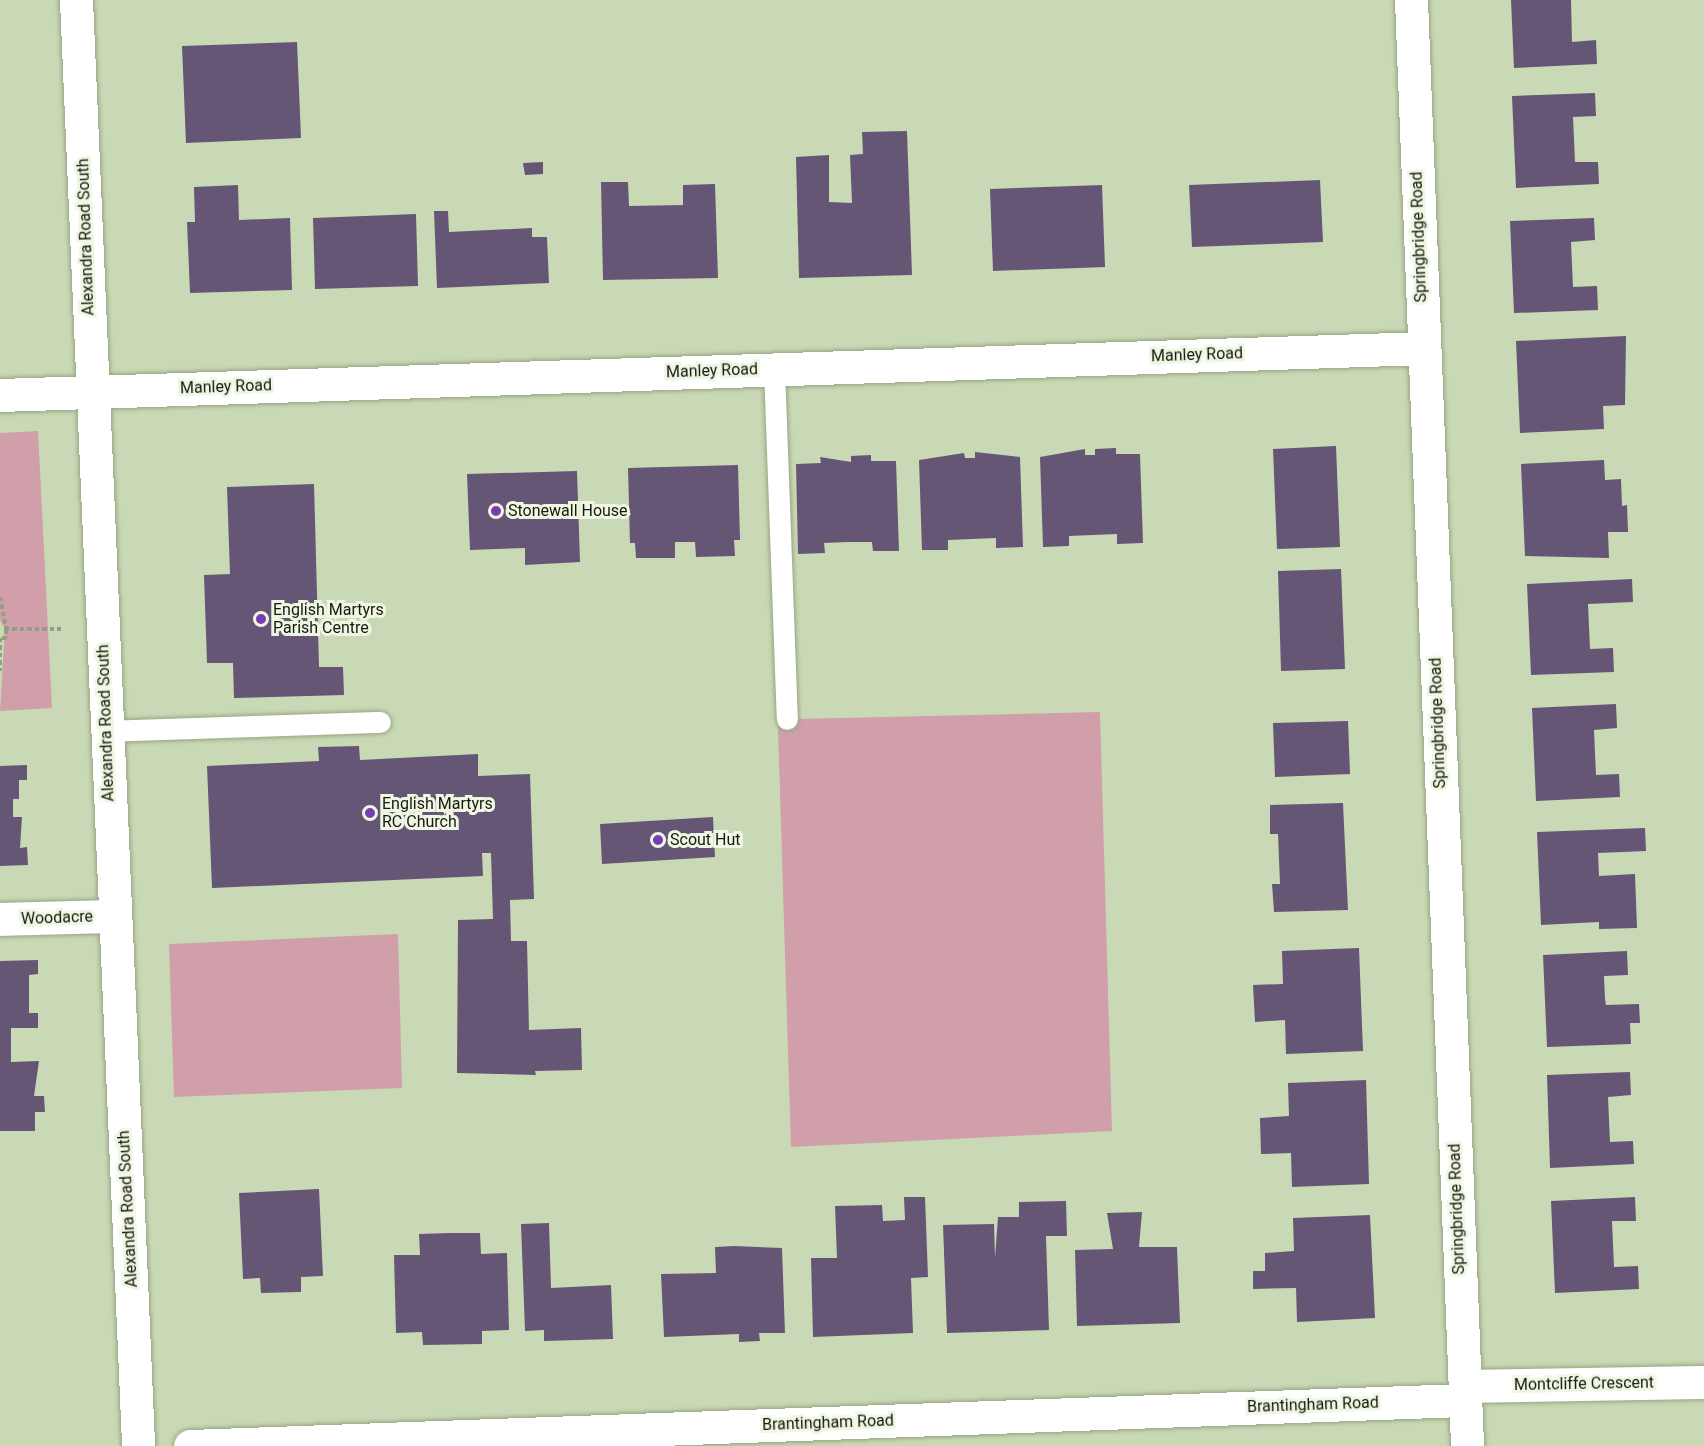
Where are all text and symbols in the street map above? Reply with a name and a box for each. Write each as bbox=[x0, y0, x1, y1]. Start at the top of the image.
street label: Alexandra Road South bbox=[74, 158, 98, 316]
street label: Springbridge Road bbox=[1407, 171, 1431, 303]
street label: Manley Road bbox=[1151, 344, 1243, 366]
street label: Manley Road bbox=[666, 360, 758, 382]
street label: Manley Road bbox=[180, 376, 272, 398]
place label: Stonewall House bbox=[508, 501, 628, 521]
marker: Stonewall House bbox=[489, 504, 503, 518]
place label: English Martyrs Parish Centre bbox=[273, 600, 384, 638]
marker: English Martyrs Parish Centre bbox=[254, 612, 268, 626]
street label: Alexandra Road South bbox=[94, 644, 118, 802]
street label: Springbridge Road bbox=[1426, 657, 1450, 789]
place label: English Martyrs RC Church bbox=[382, 794, 493, 832]
marker: English Martyrs RC Church bbox=[363, 806, 377, 820]
place label: Scout Hut bbox=[670, 830, 740, 850]
marker: Scout Hut bbox=[651, 833, 665, 847]
street label: Woodacre bbox=[21, 907, 93, 929]
street label: Alexandra Road South bbox=[114, 1130, 142, 1288]
street label: Springbridge Road bbox=[1445, 1143, 1469, 1275]
street label: Montcliffe Crescent bbox=[1514, 1373, 1654, 1395]
street label: Brantingham Road bbox=[1247, 1393, 1379, 1417]
street label: Brantingham Road bbox=[762, 1411, 894, 1435]

